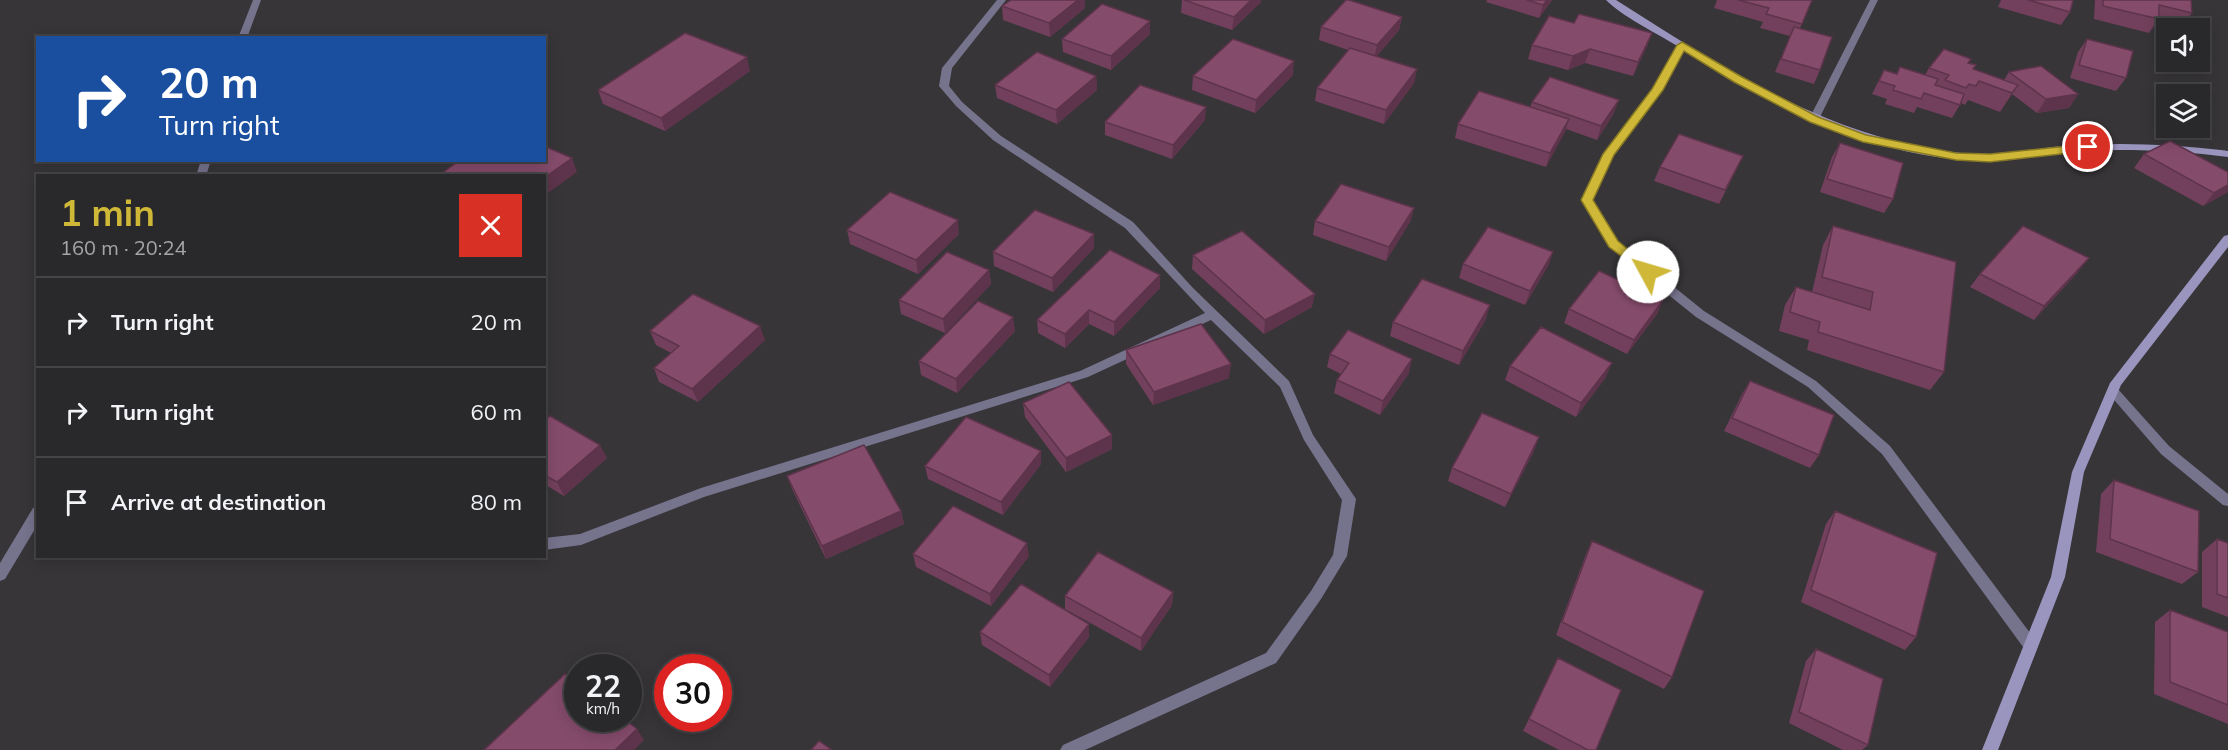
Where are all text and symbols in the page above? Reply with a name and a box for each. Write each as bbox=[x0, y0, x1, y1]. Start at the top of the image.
map controls bbox=[2156, 18, 2210, 138]
button: sound bbox=[2156, 18, 2210, 72]
text: 20 m bbox=[159, 56, 259, 109]
icon: right bbox=[60, 60, 138, 138]
button: layers bbox=[2156, 84, 2210, 138]
text: Turn right bbox=[159, 108, 279, 142]
pin bbox=[2062, 121, 2113, 172]
icon: arrive bbox=[2071, 130, 2104, 163]
text: 1 min bbox=[60, 190, 155, 235]
button: close bbox=[459, 194, 522, 257]
text: 160 m · 20:24 bbox=[60, 235, 186, 260]
position arrow bbox=[1616, 240, 1680, 304]
icon: right bbox=[60, 306, 93, 339]
text: Turn right bbox=[111, 308, 214, 336]
text: 20 m bbox=[471, 308, 522, 336]
icon: right bbox=[60, 396, 93, 429]
text: Turn right bbox=[111, 398, 214, 426]
text: 60 m bbox=[471, 398, 522, 426]
icon: arrive bbox=[60, 486, 93, 519]
text: Arrive at destination bbox=[111, 488, 326, 516]
text: 80 m bbox=[471, 488, 522, 516]
speed limit sign: 30 bbox=[654, 654, 732, 732]
text: 22 bbox=[585, 667, 621, 705]
text: km/h bbox=[586, 699, 620, 718]

